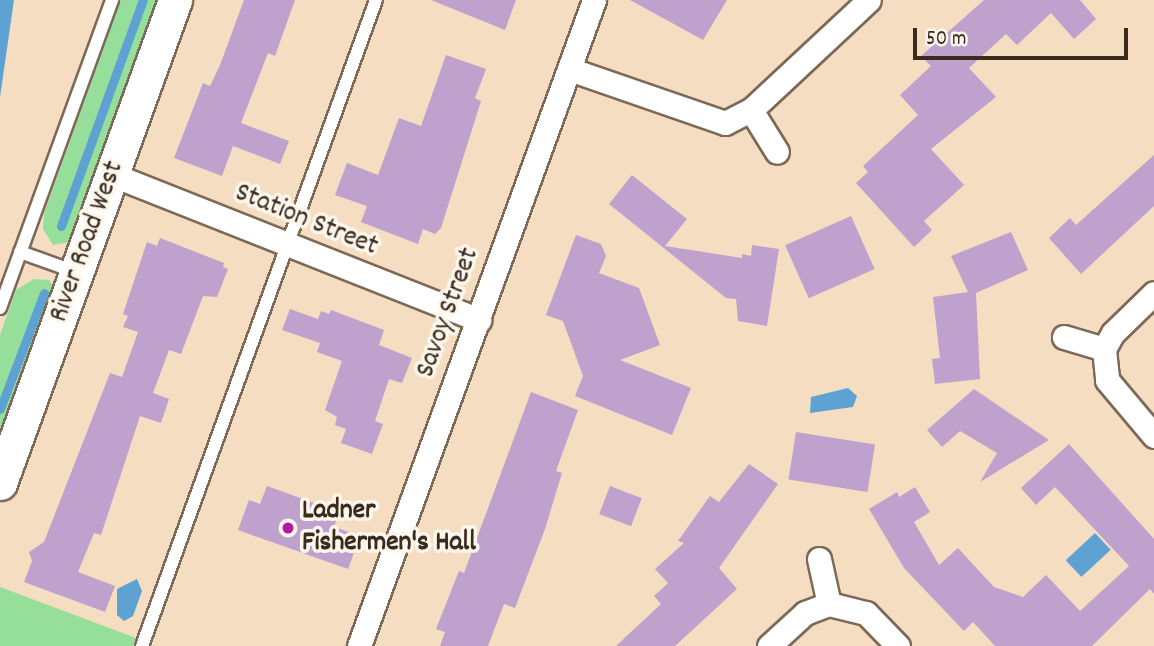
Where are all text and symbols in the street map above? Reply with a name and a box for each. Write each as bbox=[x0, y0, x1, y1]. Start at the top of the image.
scale bar bbox=[916, 14, 1131, 58]
text: 50 m bbox=[926, 25, 966, 55]
street label: River Road West bbox=[43, 157, 133, 327]
street label: Station Street bbox=[230, 177, 382, 265]
street label: Savoy Street bbox=[410, 244, 488, 382]
place label: Ladner Fishermen's Hall bbox=[302, 495, 476, 561]
marker: Ladner Fishermen's Hall bbox=[280, 520, 296, 536]

